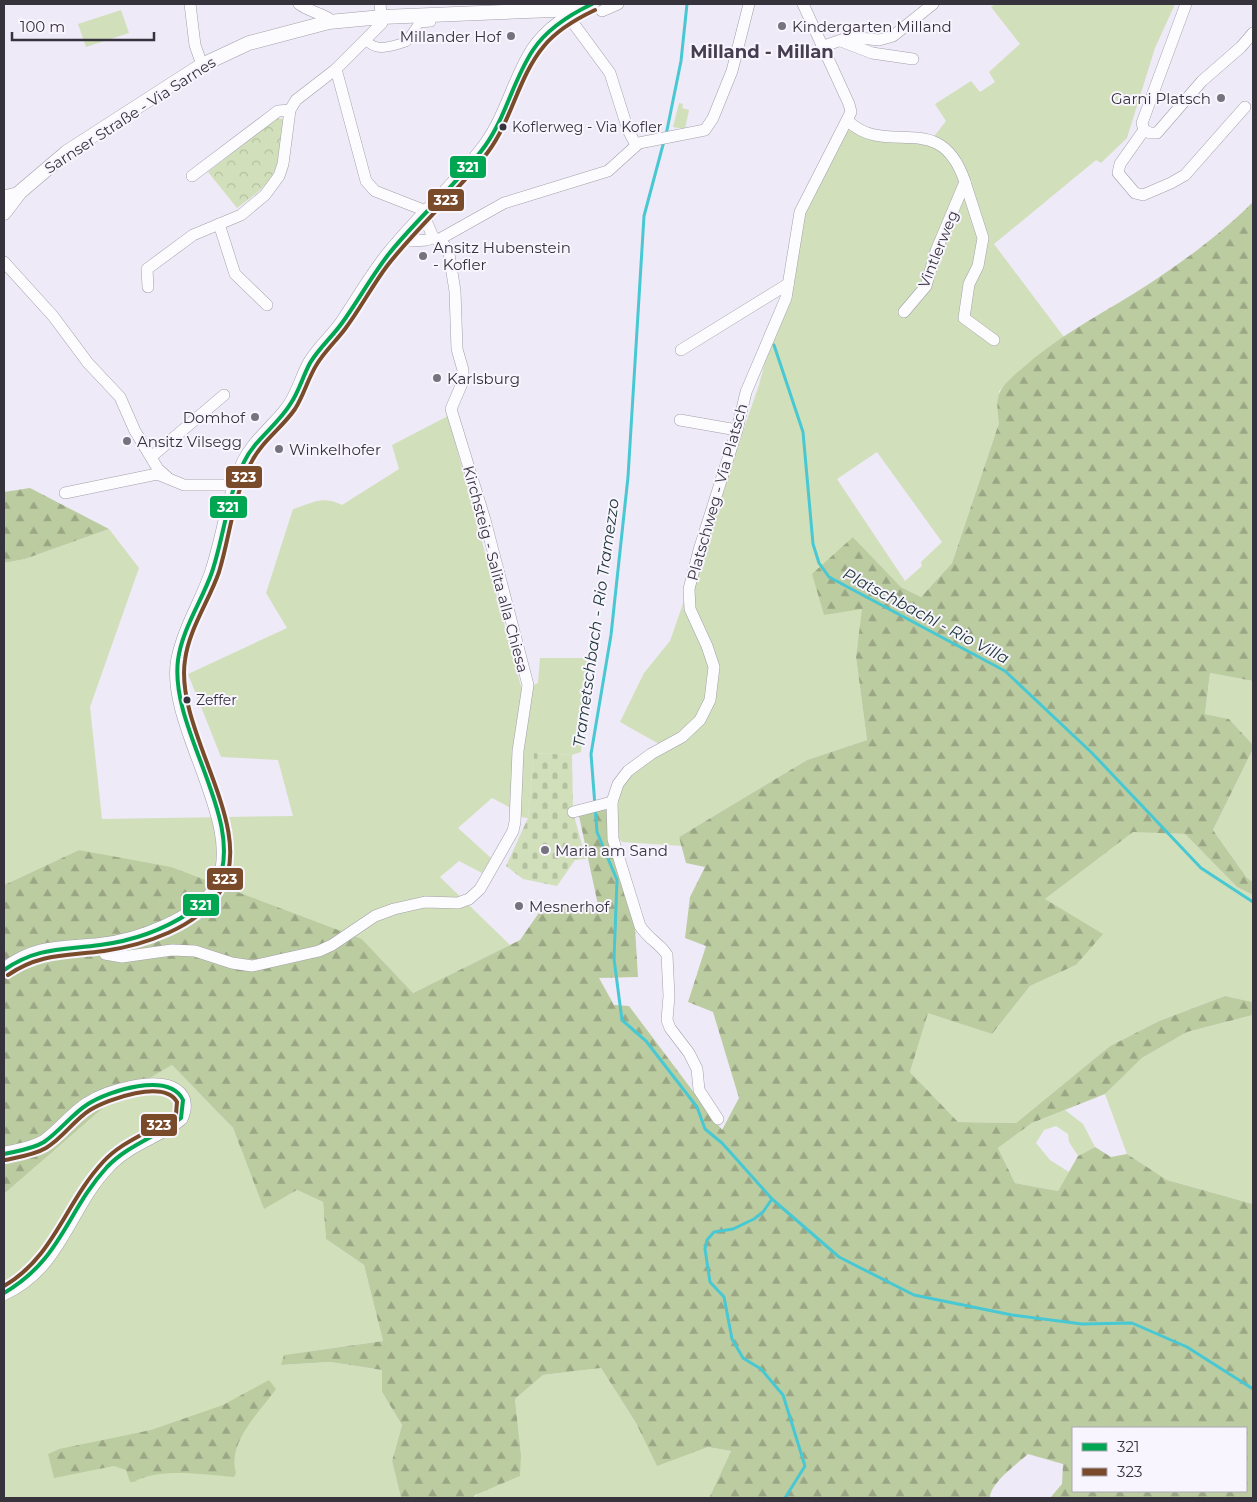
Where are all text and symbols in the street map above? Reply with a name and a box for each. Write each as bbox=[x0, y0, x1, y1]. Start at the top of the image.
scale bar bbox=[12, 10, 155, 42]
text: 100 m bbox=[20, 17, 65, 36]
place label: Kindergarten Milland bbox=[792, 17, 952, 36]
marker: Kindergarten Milland bbox=[776, 20, 788, 32]
place label: Millander Hof bbox=[400, 27, 502, 46]
marker: Millander Hof bbox=[505, 30, 517, 42]
district label: Milland - Millan bbox=[690, 41, 834, 63]
street label: Sarnser Straße - Via Sarnes bbox=[41, 53, 219, 177]
place label: Garni Platsch bbox=[1111, 89, 1211, 108]
marker: Garni Platsch bbox=[1215, 92, 1227, 104]
place label: Koflerweg - Via Kofler bbox=[512, 118, 663, 136]
marker: Koflerweg - Via Kofler bbox=[498, 122, 508, 132]
line badge: 321 bbox=[449, 155, 487, 179]
text: 321 bbox=[456, 158, 479, 176]
line badge: 323 bbox=[427, 188, 465, 212]
text: 323 bbox=[433, 191, 458, 209]
street label: Vintlerweg bbox=[914, 207, 962, 291]
place label: Ansitz Hubenstein - Kofler bbox=[433, 238, 571, 274]
marker: Ansitz Hubenstein - Kofler bbox=[417, 250, 429, 262]
place label: Karlsburg bbox=[447, 369, 520, 388]
marker: Karlsburg bbox=[431, 372, 443, 384]
street label: Platschweg - Via Platsch bbox=[683, 401, 751, 583]
place label: Domhof bbox=[183, 408, 246, 427]
marker: Domhof bbox=[249, 411, 261, 423]
place label: Ansitz Vilsegg bbox=[137, 432, 242, 451]
marker: Ansitz Vilsegg bbox=[121, 435, 133, 447]
place label: Winkelhofer bbox=[289, 440, 381, 459]
marker: Winkelhofer bbox=[273, 443, 285, 455]
street label: Kirchsteig - Salita alla Chiesa bbox=[459, 463, 533, 675]
line badge: 323 bbox=[225, 465, 263, 489]
text: 323 bbox=[231, 468, 256, 486]
line badge: 321 bbox=[209, 495, 248, 519]
water label: Trametschbach - Rio Tramezzo bbox=[569, 497, 623, 749]
text: 321 bbox=[216, 498, 239, 516]
water label: Platschbachl - Rio Villa bbox=[840, 564, 1013, 668]
place label: Zeffer bbox=[196, 691, 237, 709]
marker: Zeffer bbox=[182, 695, 192, 705]
place label: Maria am Sand bbox=[555, 841, 668, 860]
marker: Maria am Sand bbox=[539, 844, 551, 856]
line badge: 323 bbox=[206, 867, 244, 891]
text: 323 bbox=[212, 870, 237, 888]
line badge: 321 bbox=[182, 893, 220, 917]
text: 321 bbox=[189, 896, 212, 914]
place label: Mesnerhof bbox=[529, 897, 610, 916]
marker: Mesnerhof bbox=[513, 900, 525, 912]
line badge: 323 bbox=[140, 1113, 178, 1137]
text: 323 bbox=[146, 1116, 171, 1134]
legend bbox=[1072, 1427, 1247, 1492]
text: 321 bbox=[1117, 1437, 1139, 1456]
text: 323 bbox=[1117, 1462, 1142, 1481]

